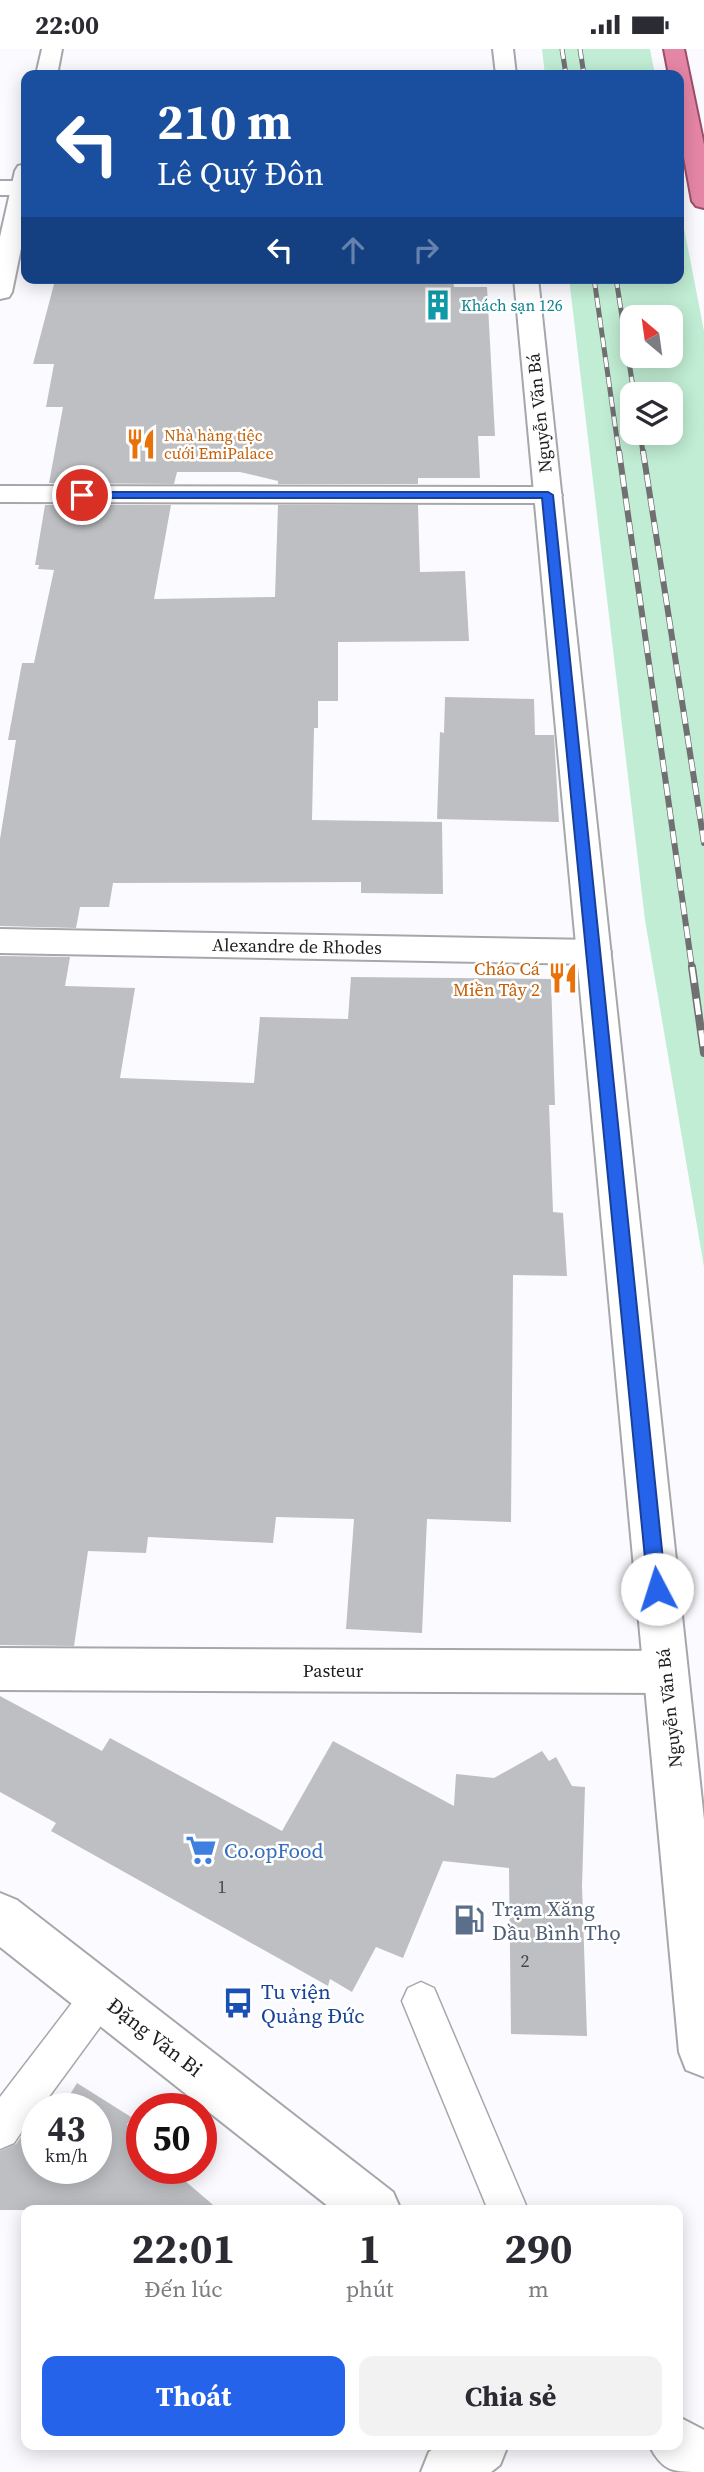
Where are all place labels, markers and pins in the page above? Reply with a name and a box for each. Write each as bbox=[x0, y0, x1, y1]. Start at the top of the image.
building icon: Khách sạn 126 bbox=[421, 288, 455, 322]
place label: Khách sạn 126 bbox=[461, 294, 563, 316]
place label: Nhà hàng tiệc cưới EmiPalace bbox=[164, 424, 274, 464]
restaurant icon: Nhà hàng tiệc cưới EmiPalace bbox=[124, 427, 158, 461]
pin bbox=[52, 465, 112, 525]
place label: Cháo Cá Miền Tây 2 bbox=[453, 956, 541, 1002]
restaurant icon: Cháo Cá Miền Tây 2 bbox=[546, 961, 580, 995]
supermarket icon: Co.opFood bbox=[184, 1833, 218, 1867]
place label: Co.opFood bbox=[224, 1836, 324, 1865]
place label: Trạm Xăng Dầu Bình Thọ bbox=[492, 1894, 621, 1947]
fuel station icon: Trạm Xăng Dầu Bình Thọ bbox=[452, 1903, 486, 1937]
place label: Tu viện Quảng Đức bbox=[261, 1977, 365, 2030]
bus stop icon: Tu viện Quảng Đức bbox=[221, 1986, 255, 2020]

